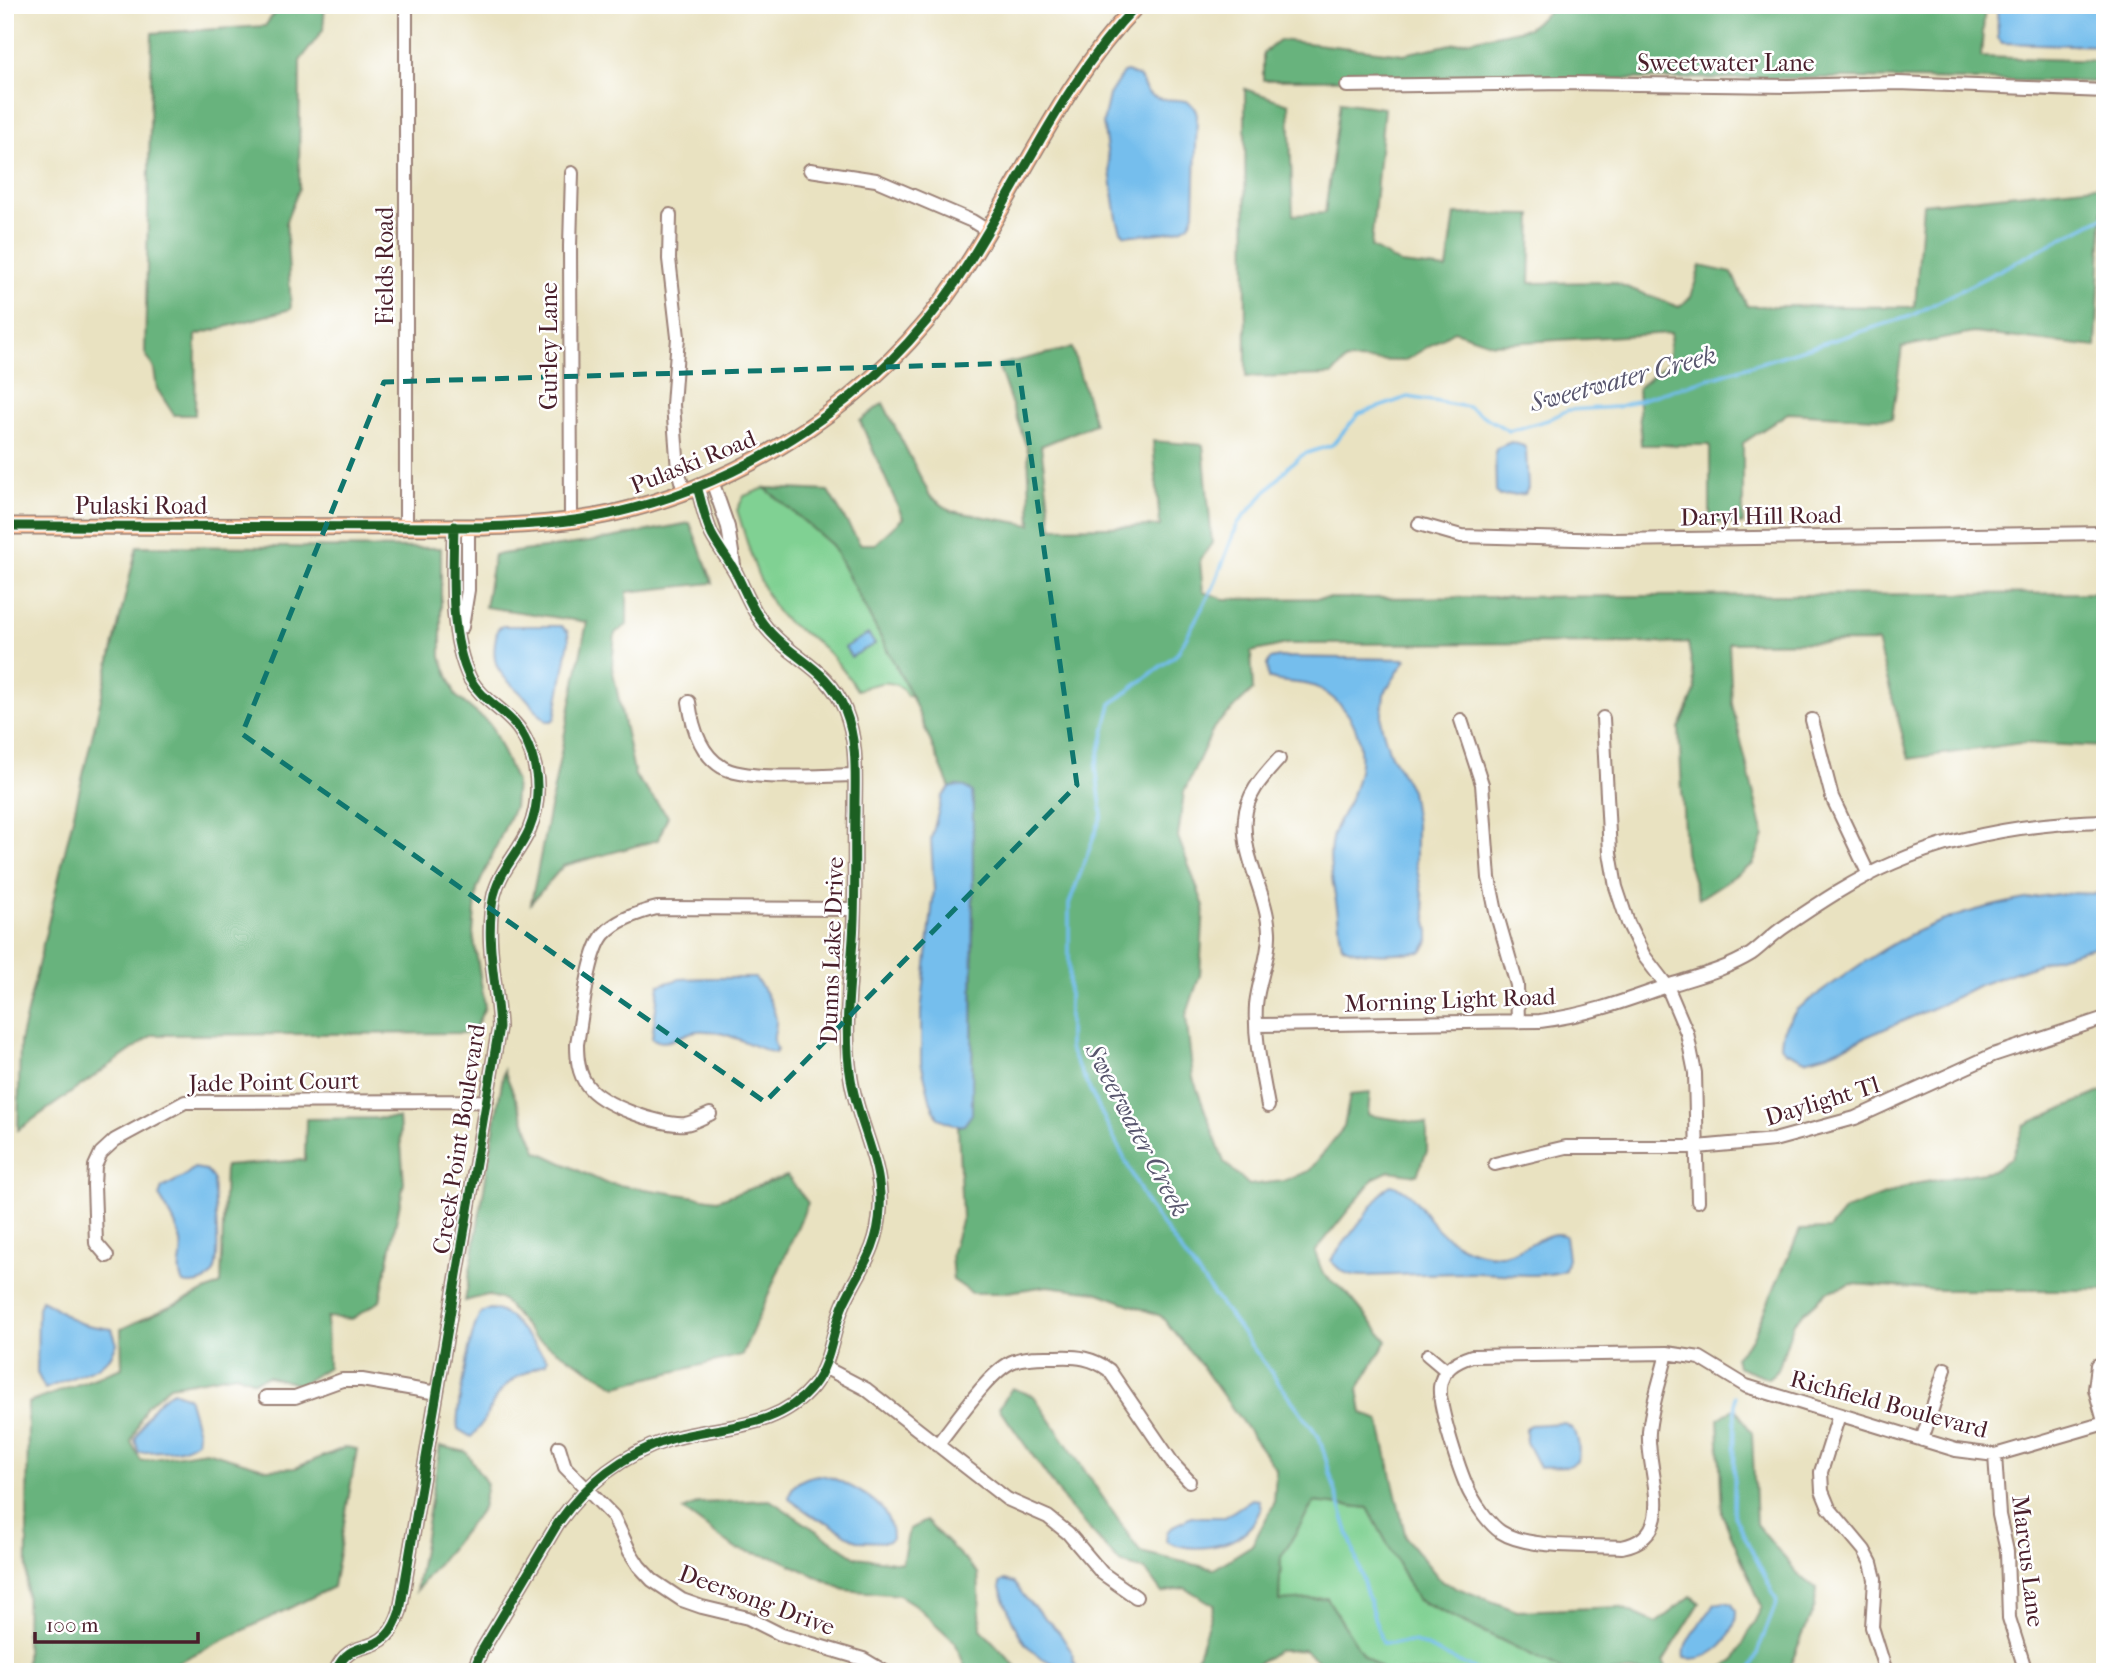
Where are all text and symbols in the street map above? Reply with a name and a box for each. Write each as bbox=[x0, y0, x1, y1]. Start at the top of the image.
street label: Sweetwater Lane bbox=[1637, 49, 1815, 77]
street label: Fields Road bbox=[371, 206, 399, 325]
street label: Gurley Lane bbox=[535, 282, 563, 410]
water label: Sweetwater Creek bbox=[1525, 339, 1720, 419]
street label: Pulaski Road bbox=[626, 424, 761, 500]
street label: Pulaski Road bbox=[75, 492, 208, 520]
street label: Daryl Hill Road bbox=[1680, 501, 1843, 531]
street label: Dunns Lake Drive bbox=[815, 856, 849, 1044]
street label: Morning Light Road bbox=[1344, 982, 1557, 1018]
street label: Creek Point Boulevard bbox=[427, 1021, 491, 1256]
water label: Sweetwater Creek bbox=[1078, 1037, 1196, 1222]
street label: Jade Point Court bbox=[186, 1067, 360, 1098]
street label: Daylight Tl bbox=[1761, 1070, 1883, 1132]
street label: Richfield Boulevard bbox=[1787, 1364, 1992, 1444]
street label: Marcus Lane bbox=[2006, 1493, 2050, 1629]
street label: Deersong Drive bbox=[675, 1559, 839, 1641]
scale bar bbox=[35, 1600, 198, 1644]
text: 100 m bbox=[46, 1613, 99, 1637]

